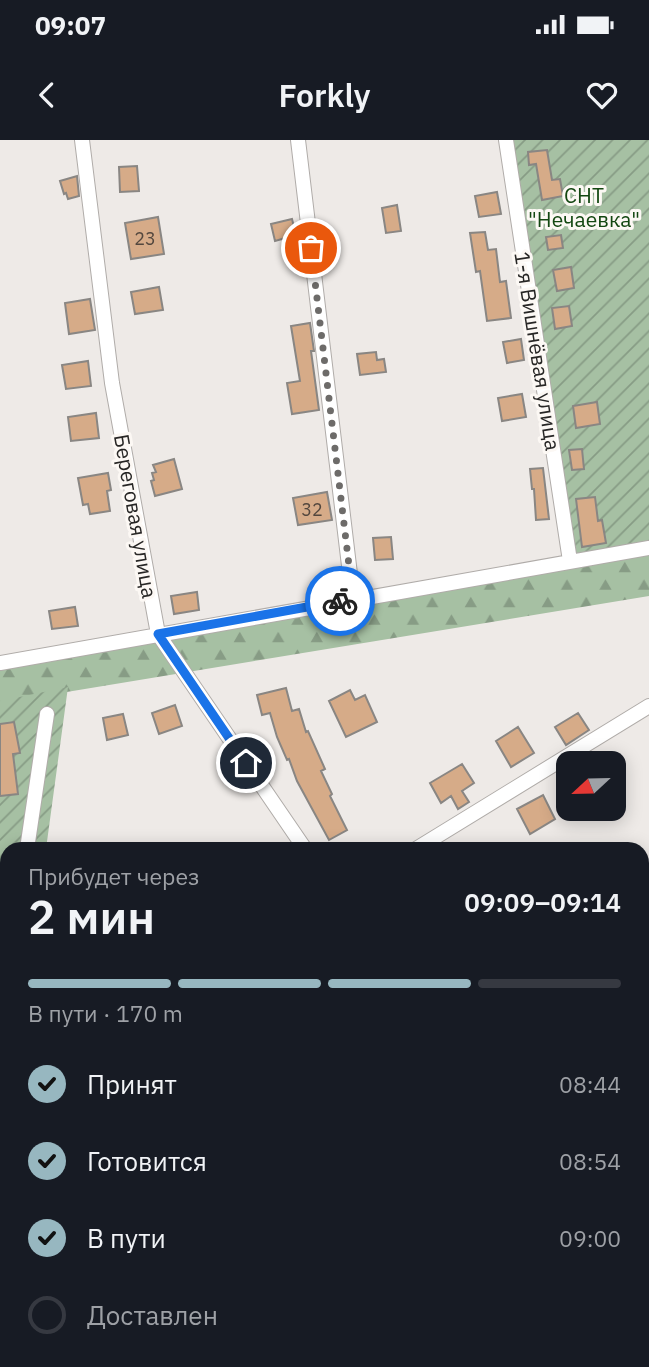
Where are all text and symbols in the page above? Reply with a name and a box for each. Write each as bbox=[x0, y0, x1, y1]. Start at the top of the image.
text: 09:07 bbox=[35, 8, 106, 42]
text: Forkly bbox=[278, 74, 371, 116]
icon: back bbox=[28, 76, 66, 114]
icon: heart bbox=[583, 76, 621, 114]
park label: СНТ "Нечаевка" bbox=[528, 181, 640, 233]
pin bbox=[281, 218, 341, 278]
house number: 23 bbox=[134, 227, 156, 250]
icon: bag bbox=[292, 229, 330, 267]
street label: 1-я Вишнёвая улица bbox=[508, 250, 568, 452]
street label: Береговая улица bbox=[108, 432, 164, 600]
house number: 32 bbox=[301, 498, 323, 521]
courier bbox=[305, 566, 375, 636]
icon: bike bbox=[321, 582, 359, 620]
pin bbox=[216, 733, 276, 793]
icon: home bbox=[227, 744, 265, 782]
north arrow bbox=[556, 751, 626, 821]
map controls bbox=[556, 751, 626, 821]
text: Прибудет через bbox=[28, 861, 200, 891]
text: 09:09–09:14 bbox=[464, 885, 621, 919]
text: 2 мин bbox=[28, 887, 155, 947]
text: В пути · 170 m bbox=[28, 998, 183, 1028]
icon: check bbox=[28, 1065, 66, 1103]
text: Принят bbox=[87, 1067, 177, 1101]
text: 08:44 bbox=[559, 1069, 621, 1099]
icon: check bbox=[28, 1142, 66, 1180]
text: Готовится bbox=[87, 1144, 207, 1178]
text: 08:54 bbox=[559, 1146, 621, 1176]
icon: check bbox=[28, 1219, 66, 1257]
text: В пути bbox=[87, 1221, 166, 1255]
text: 09:00 bbox=[559, 1223, 621, 1253]
text: Доставлен bbox=[87, 1298, 218, 1332]

